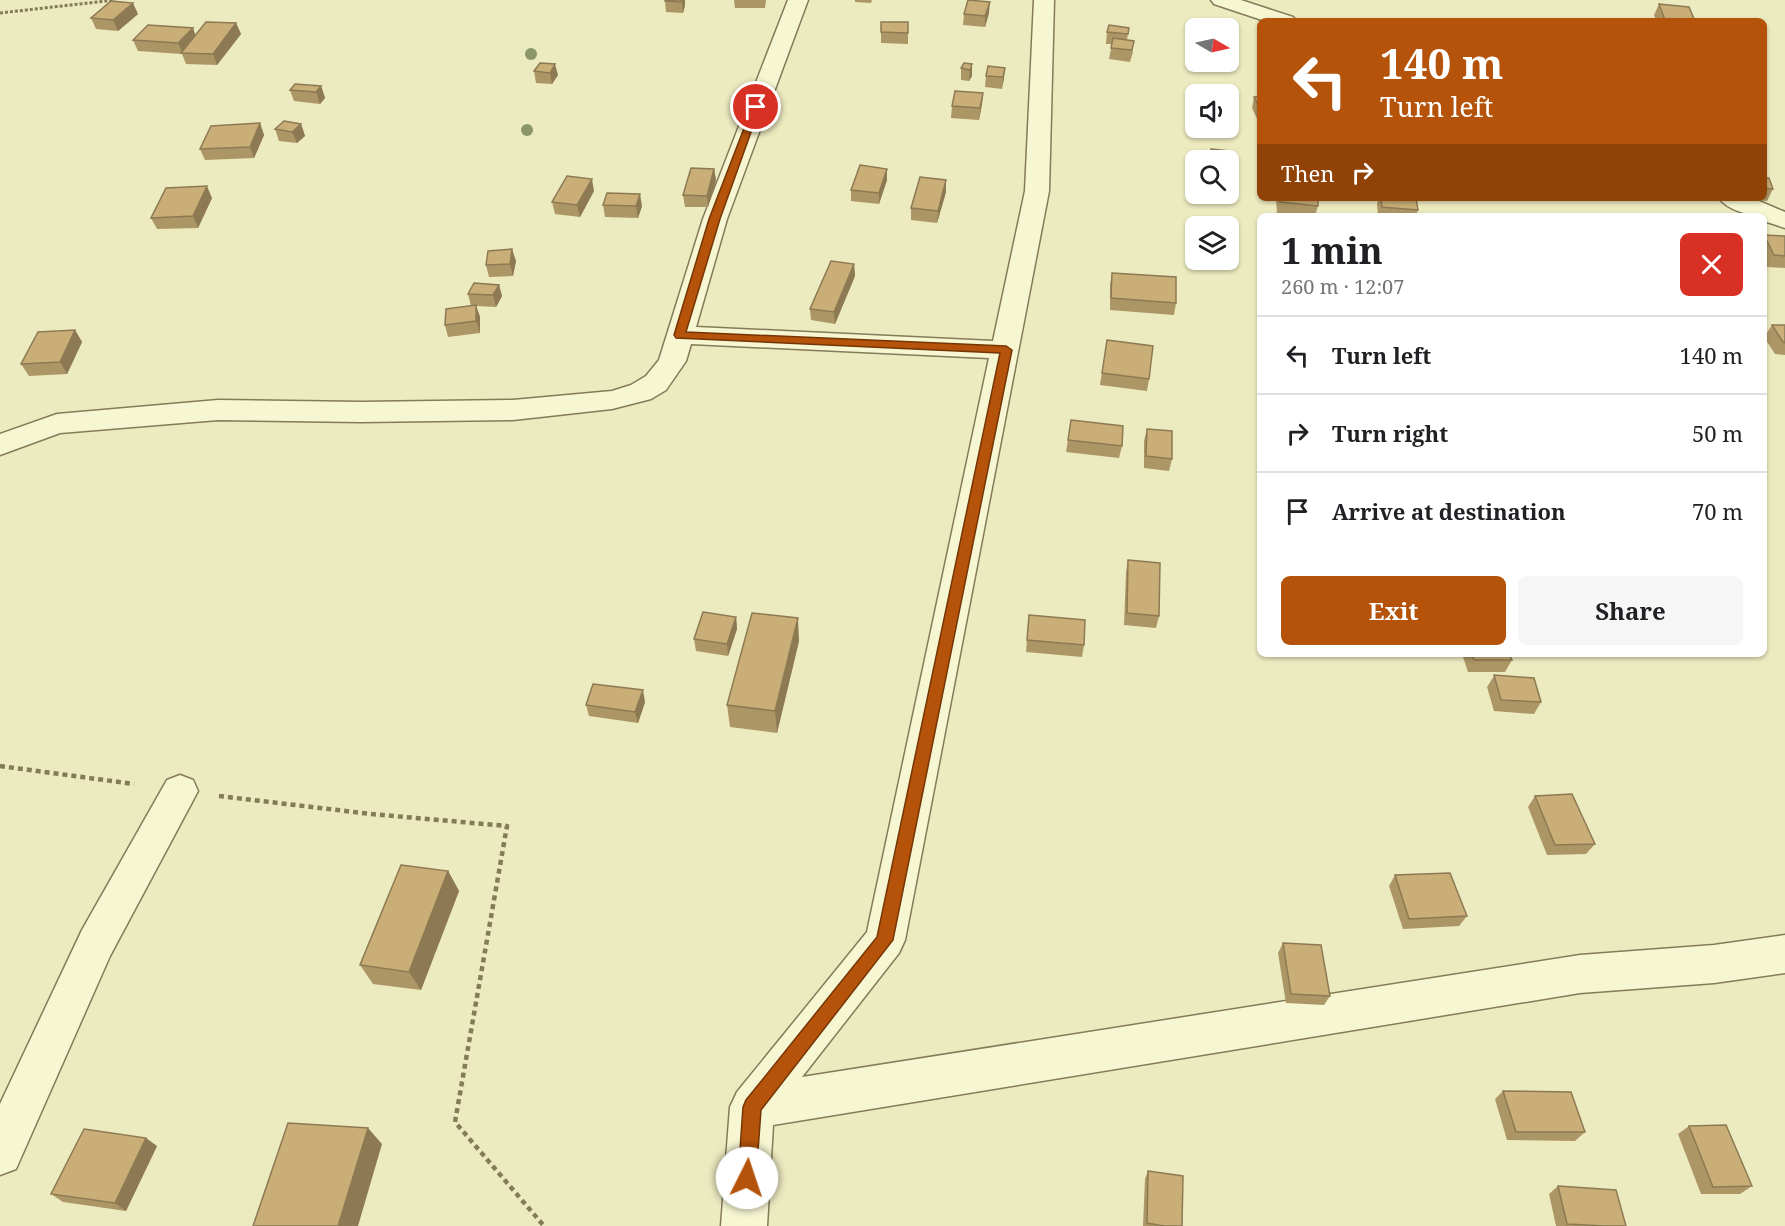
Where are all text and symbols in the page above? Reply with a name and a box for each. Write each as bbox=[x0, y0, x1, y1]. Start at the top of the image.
north arrow bbox=[1185, 18, 1239, 72]
map controls bbox=[1185, 18, 1239, 270]
text: 140 m bbox=[1380, 34, 1504, 91]
icon: left bbox=[1281, 42, 1359, 120]
pin bbox=[730, 81, 781, 132]
button: sound bbox=[1185, 84, 1239, 138]
text: Turn left bbox=[1380, 88, 1493, 125]
icon: arrive bbox=[739, 90, 772, 123]
button: search bbox=[1185, 150, 1239, 204]
icon: right bbox=[1346, 156, 1379, 189]
text: Then bbox=[1281, 158, 1334, 188]
button: layers bbox=[1185, 216, 1239, 270]
text: 1 min bbox=[1281, 226, 1383, 275]
button: close bbox=[1680, 233, 1743, 296]
text: 260 m · 12:07 bbox=[1281, 273, 1404, 300]
icon: left bbox=[1281, 339, 1314, 372]
text: Turn left bbox=[1332, 340, 1431, 370]
text: 140 m bbox=[1680, 340, 1743, 370]
icon: right bbox=[1281, 417, 1314, 450]
text: Turn right bbox=[1332, 418, 1448, 448]
text: 50 m bbox=[1692, 418, 1743, 448]
icon: arrive bbox=[1281, 495, 1314, 528]
text: Arrive at destination bbox=[1332, 496, 1566, 526]
text: 70 m bbox=[1692, 496, 1743, 526]
button: Exit bbox=[1281, 576, 1506, 645]
button: Share bbox=[1518, 576, 1743, 645]
position arrow bbox=[715, 1146, 779, 1210]

